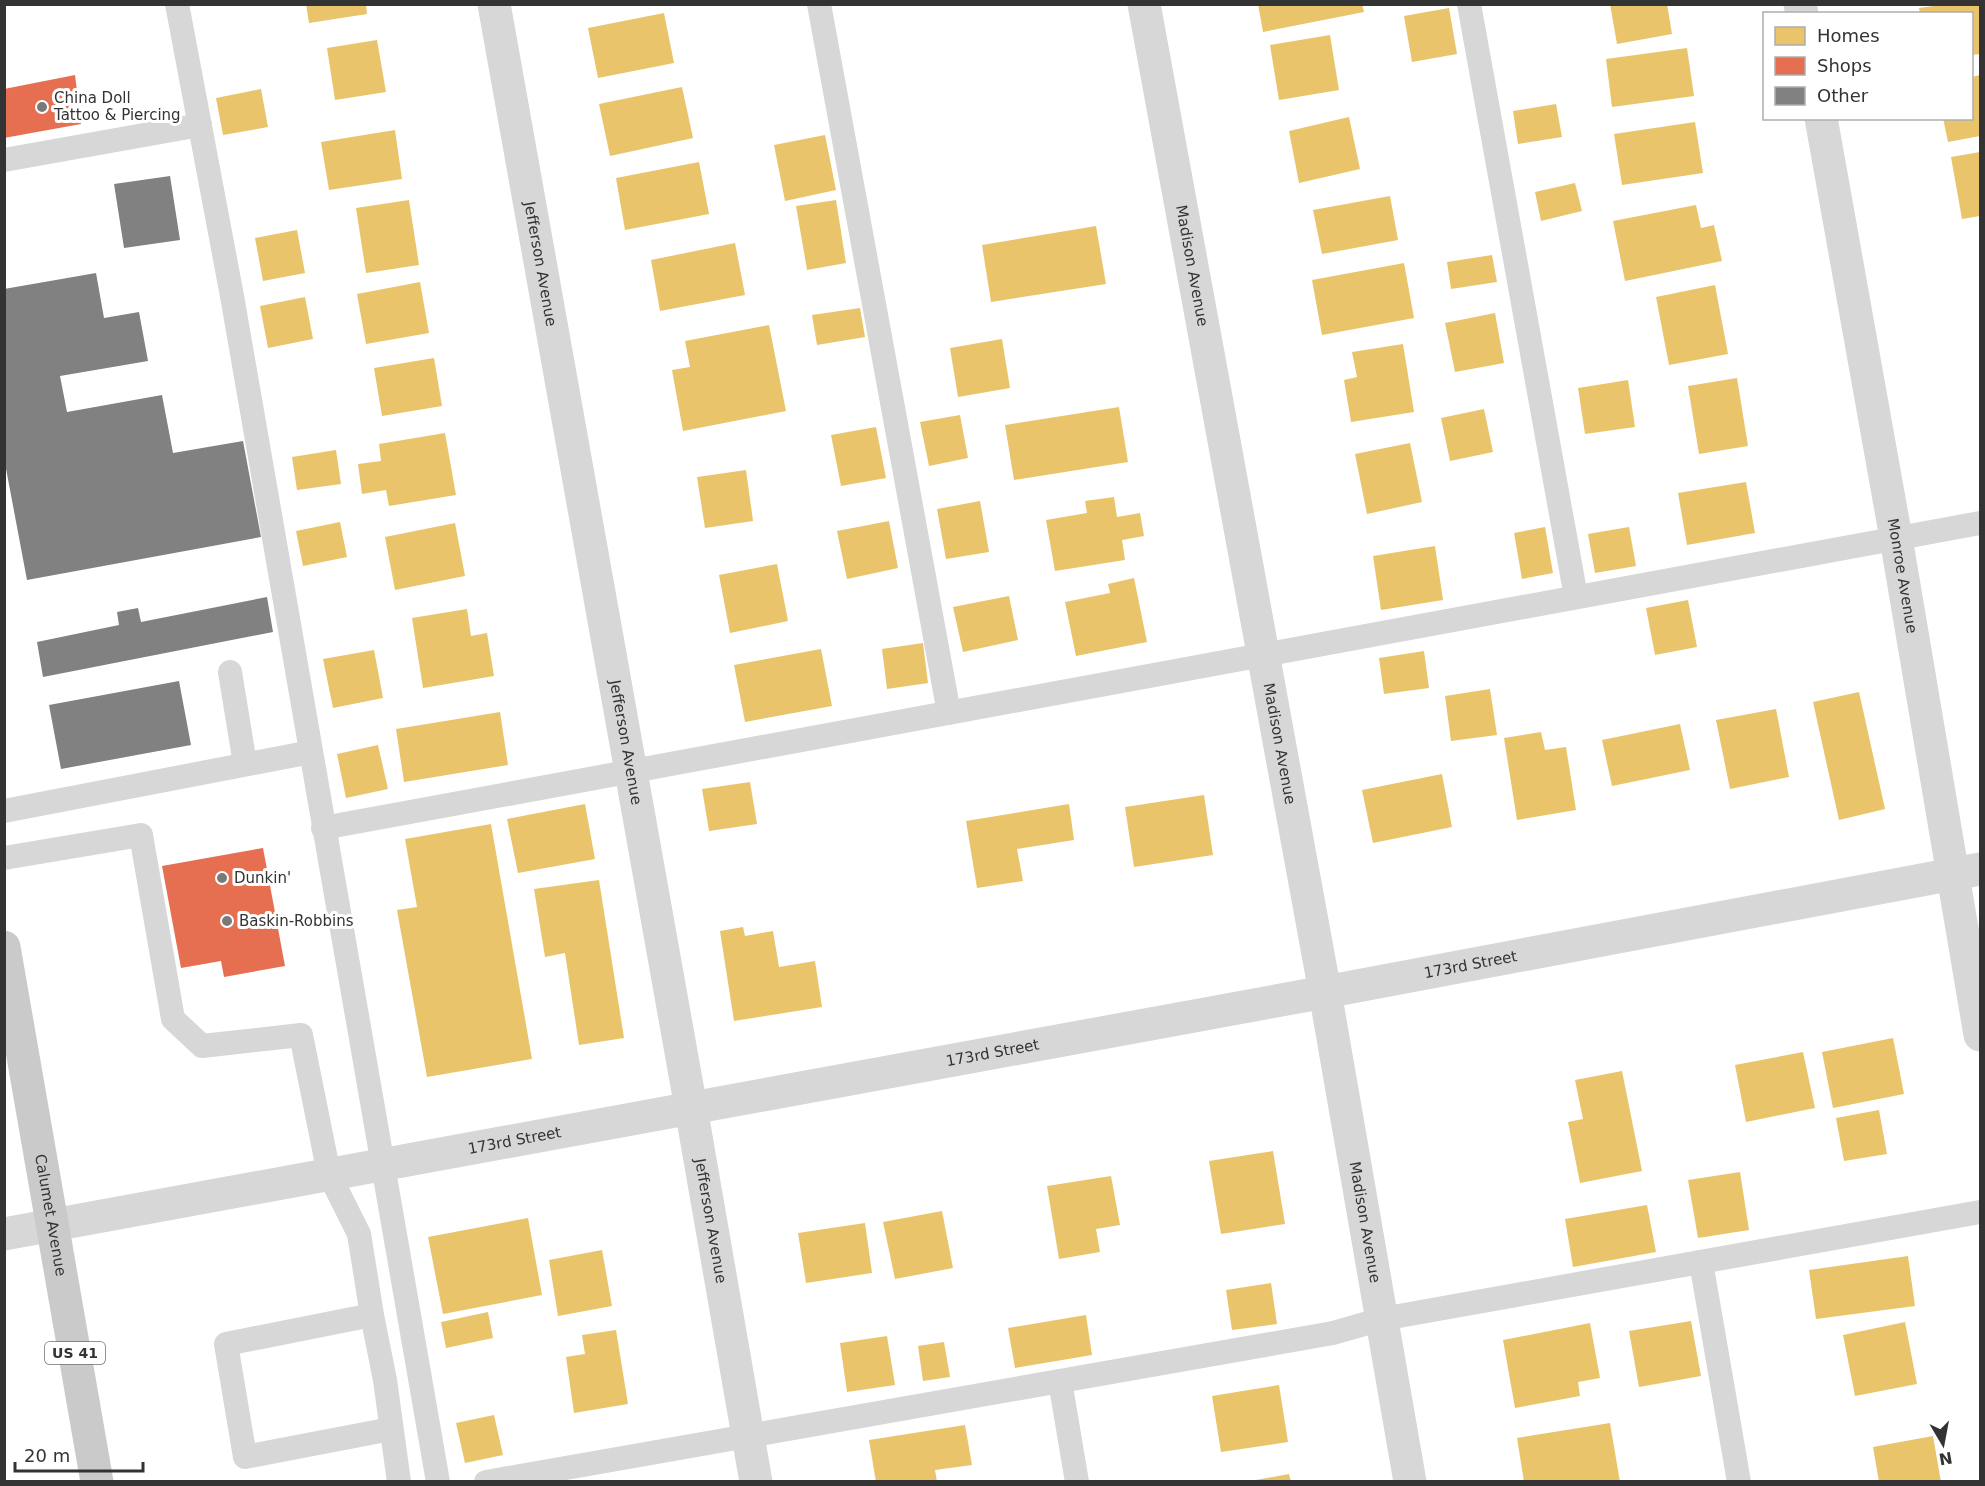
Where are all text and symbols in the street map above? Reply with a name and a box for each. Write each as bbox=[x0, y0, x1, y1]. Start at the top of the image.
legend bbox=[1763, 12, 1973, 120]
text: Homes bbox=[1817, 25, 1880, 46]
text: Shops bbox=[1817, 55, 1872, 76]
text: Other bbox=[1817, 85, 1869, 106]
place label: China Doll Tattoo & Piercing bbox=[53, 89, 181, 124]
marker: China Doll Tattoo & Piercing bbox=[35, 100, 49, 114]
street label: Jefferson Avenue bbox=[520, 199, 560, 328]
street label: Madison Avenue bbox=[1172, 204, 1212, 328]
street label: Monroe Avenue bbox=[1884, 517, 1921, 635]
street label: Jefferson Avenue bbox=[606, 677, 646, 806]
street label: Madison Avenue bbox=[1260, 682, 1299, 806]
place label: Dunkin' bbox=[234, 869, 291, 887]
marker: Dunkin' bbox=[215, 871, 229, 885]
place label: Baskin-Robbins bbox=[239, 912, 354, 930]
marker: Baskin-Robbins bbox=[220, 914, 234, 928]
street label: 173rd Street bbox=[1422, 947, 1519, 982]
street label: 173rd Street bbox=[944, 1036, 1041, 1070]
street label: 173rd Street bbox=[466, 1123, 563, 1158]
street label: Calumet Avenue bbox=[31, 1153, 70, 1277]
street label: Jefferson Avenue bbox=[691, 1156, 730, 1285]
street label: Madison Avenue bbox=[1346, 1160, 1384, 1284]
road number: US 41 bbox=[45, 1342, 105, 1364]
north arrow bbox=[1913, 1414, 1973, 1474]
scale bar bbox=[15, 1435, 142, 1473]
text: 20 m bbox=[24, 1445, 70, 1466]
text: N bbox=[1937, 1448, 1954, 1469]

